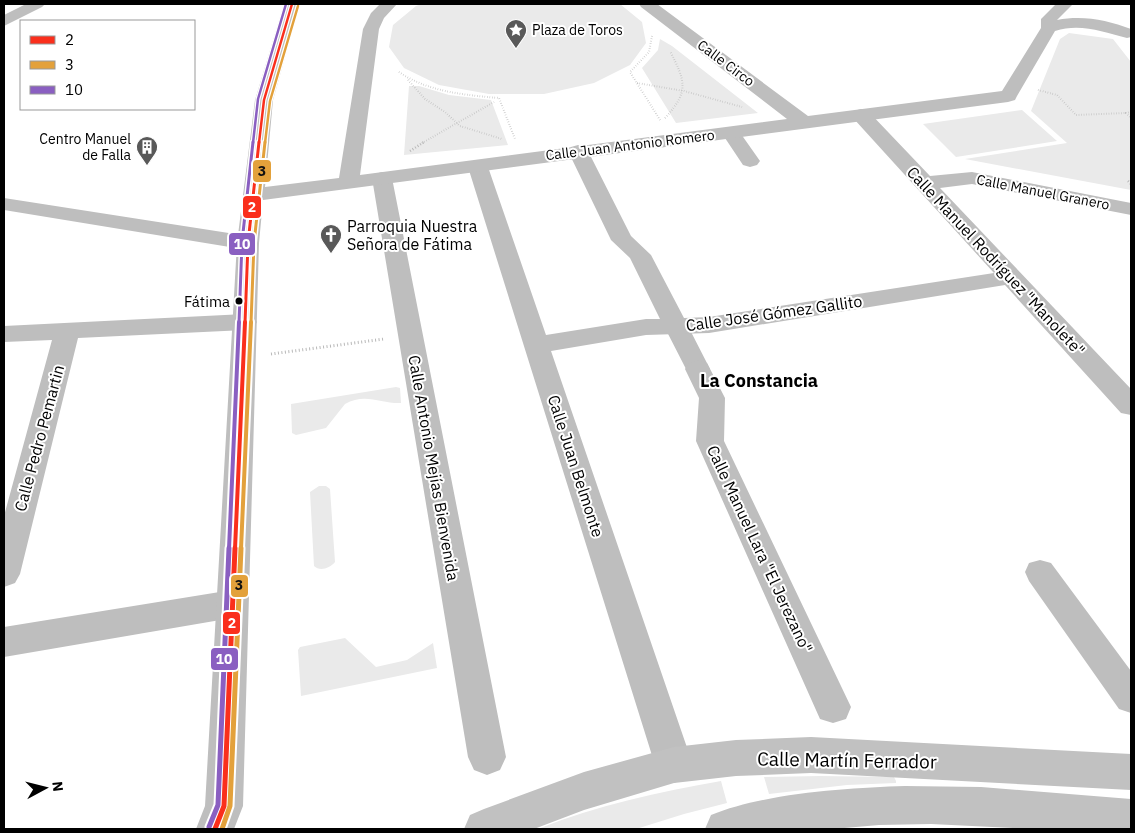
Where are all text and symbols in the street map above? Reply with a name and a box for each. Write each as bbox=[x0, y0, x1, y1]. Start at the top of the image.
place icon: Plaza de Toros bbox=[504, 18, 528, 49]
legend bbox=[20, 20, 195, 110]
place label: Plaza de Toros bbox=[532, 21, 623, 39]
text: 2 bbox=[65, 30, 74, 49]
street label: Calle Circo bbox=[694, 36, 758, 90]
text: 3 bbox=[65, 55, 74, 74]
text: 10 bbox=[65, 80, 83, 99]
street label: Calle Juan Antonio Romero bbox=[544, 126, 716, 164]
place label: Centro Manuel de Falla bbox=[39, 130, 132, 164]
building icon: Centro Manuel de Falla bbox=[135, 135, 159, 166]
line badge: 3 bbox=[252, 159, 272, 183]
text: 3 bbox=[258, 162, 266, 180]
street label: Calle Manuel Rodríguez "Manolete" bbox=[903, 162, 1089, 360]
street label: Calle Manuel Granero bbox=[975, 170, 1111, 214]
line badge: 2 bbox=[242, 195, 262, 219]
text: 2 bbox=[248, 198, 256, 216]
place label: Parroquia Nuestra Señora de Fátima bbox=[347, 216, 478, 254]
church icon: Parroquia Nuestra Señora de Fátima bbox=[319, 223, 343, 254]
line badge: 10 bbox=[228, 232, 256, 256]
text: 10 bbox=[234, 235, 250, 253]
street label: Calle José Gómez Gallito bbox=[685, 291, 864, 335]
place label: Fátima bbox=[184, 292, 230, 311]
marker: Fátima bbox=[234, 296, 244, 306]
street label: Calle Antonio Mejías Bienvenida bbox=[404, 354, 464, 583]
street label: Calle Pedro Pemartin bbox=[10, 363, 68, 513]
district label: La Constancia bbox=[700, 369, 818, 392]
street label: Calle Juan Belmonte bbox=[544, 392, 608, 540]
street label: Calle Manuel Lara "El Jerezano" bbox=[703, 442, 817, 656]
line badge: 3 bbox=[230, 574, 249, 598]
text: 3 bbox=[235, 576, 243, 594]
line badge: 2 bbox=[222, 611, 241, 635]
text: 2 bbox=[228, 614, 236, 632]
line badge: 10 bbox=[210, 647, 239, 671]
text: 10 bbox=[216, 650, 232, 668]
street label: Calle Martín Ferrador bbox=[757, 746, 937, 774]
north arrow bbox=[20, 763, 70, 813]
text: N bbox=[48, 780, 67, 793]

